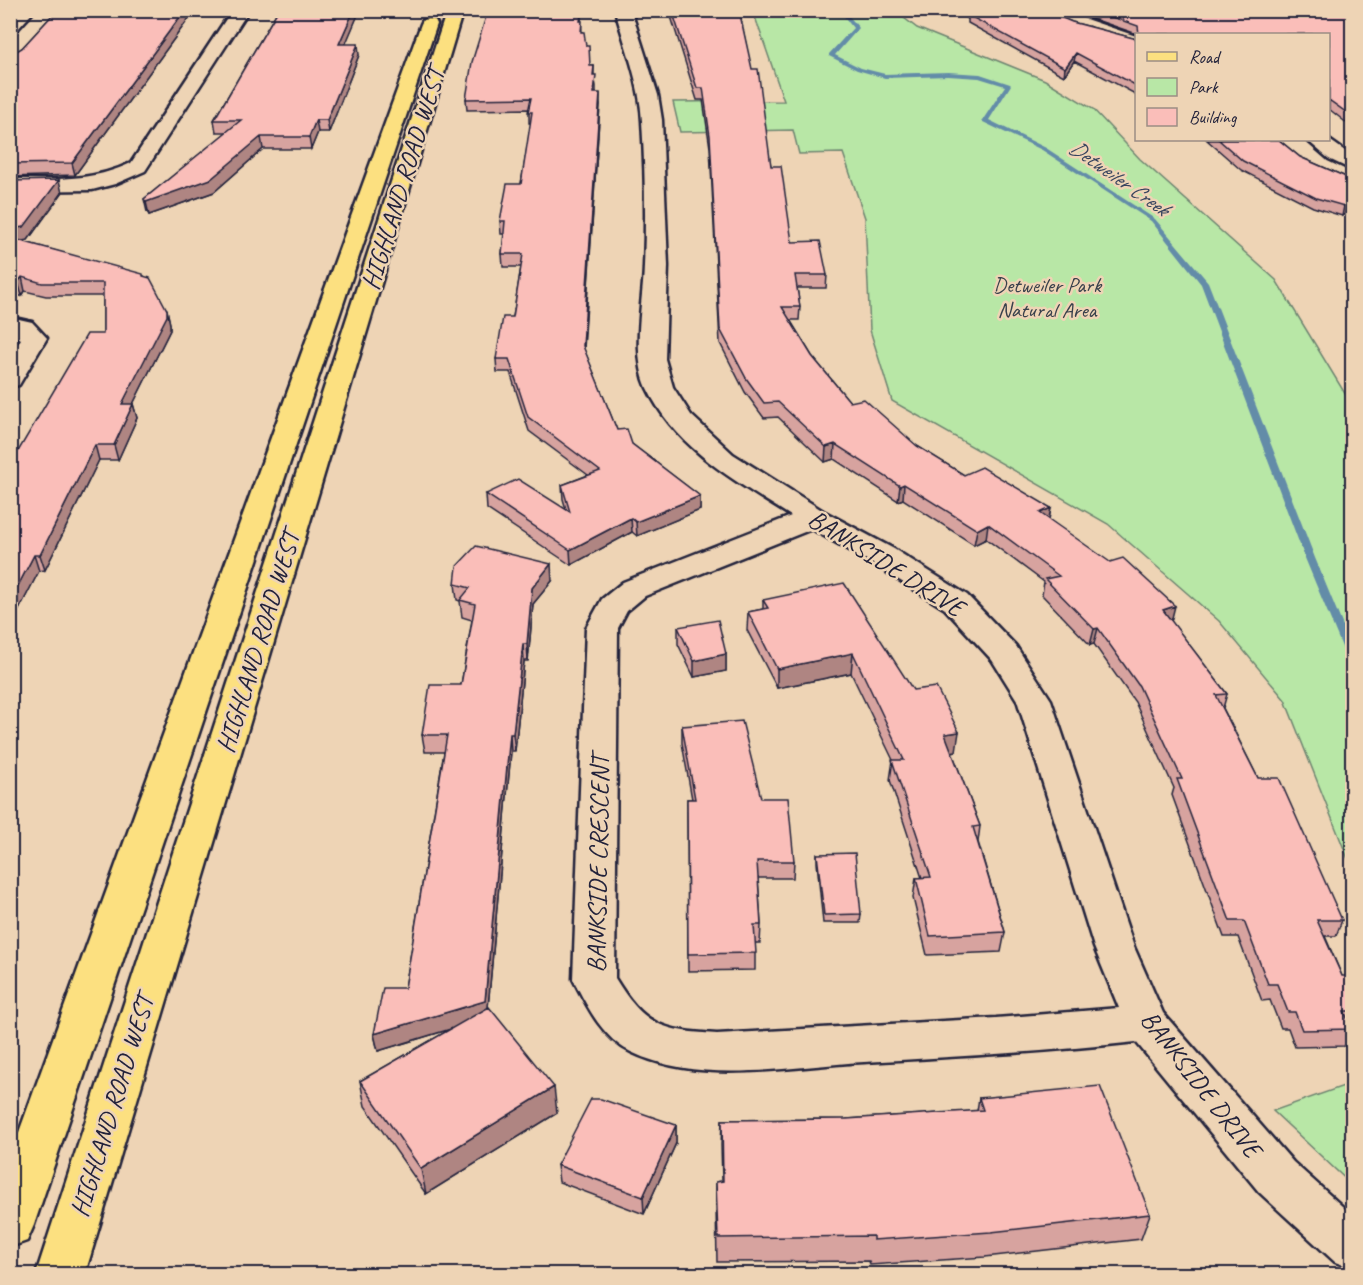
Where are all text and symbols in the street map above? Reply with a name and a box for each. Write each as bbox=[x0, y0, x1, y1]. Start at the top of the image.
legend bbox=[1135, 33, 1330, 141]
text: Road bbox=[1189, 46, 1222, 68]
street label: HIGHLAND ROAD WEST bbox=[354, 59, 454, 294]
text: Park bbox=[1189, 76, 1219, 98]
text: Building bbox=[1189, 106, 1238, 128]
water label: Detweiler Creek bbox=[1064, 134, 1177, 225]
park label: Detweiler Park Natural Area bbox=[993, 271, 1103, 324]
street label: BANKSIDE DRIVE bbox=[802, 502, 973, 626]
street label: HIGHLAND ROAD WEST bbox=[209, 522, 309, 757]
street label: BANKSIDE CRESCENT bbox=[580, 749, 616, 973]
street label: HIGHLAND ROAD WEST bbox=[63, 986, 163, 1221]
street label: BANKSIDE DRIVE bbox=[1133, 1004, 1271, 1167]

